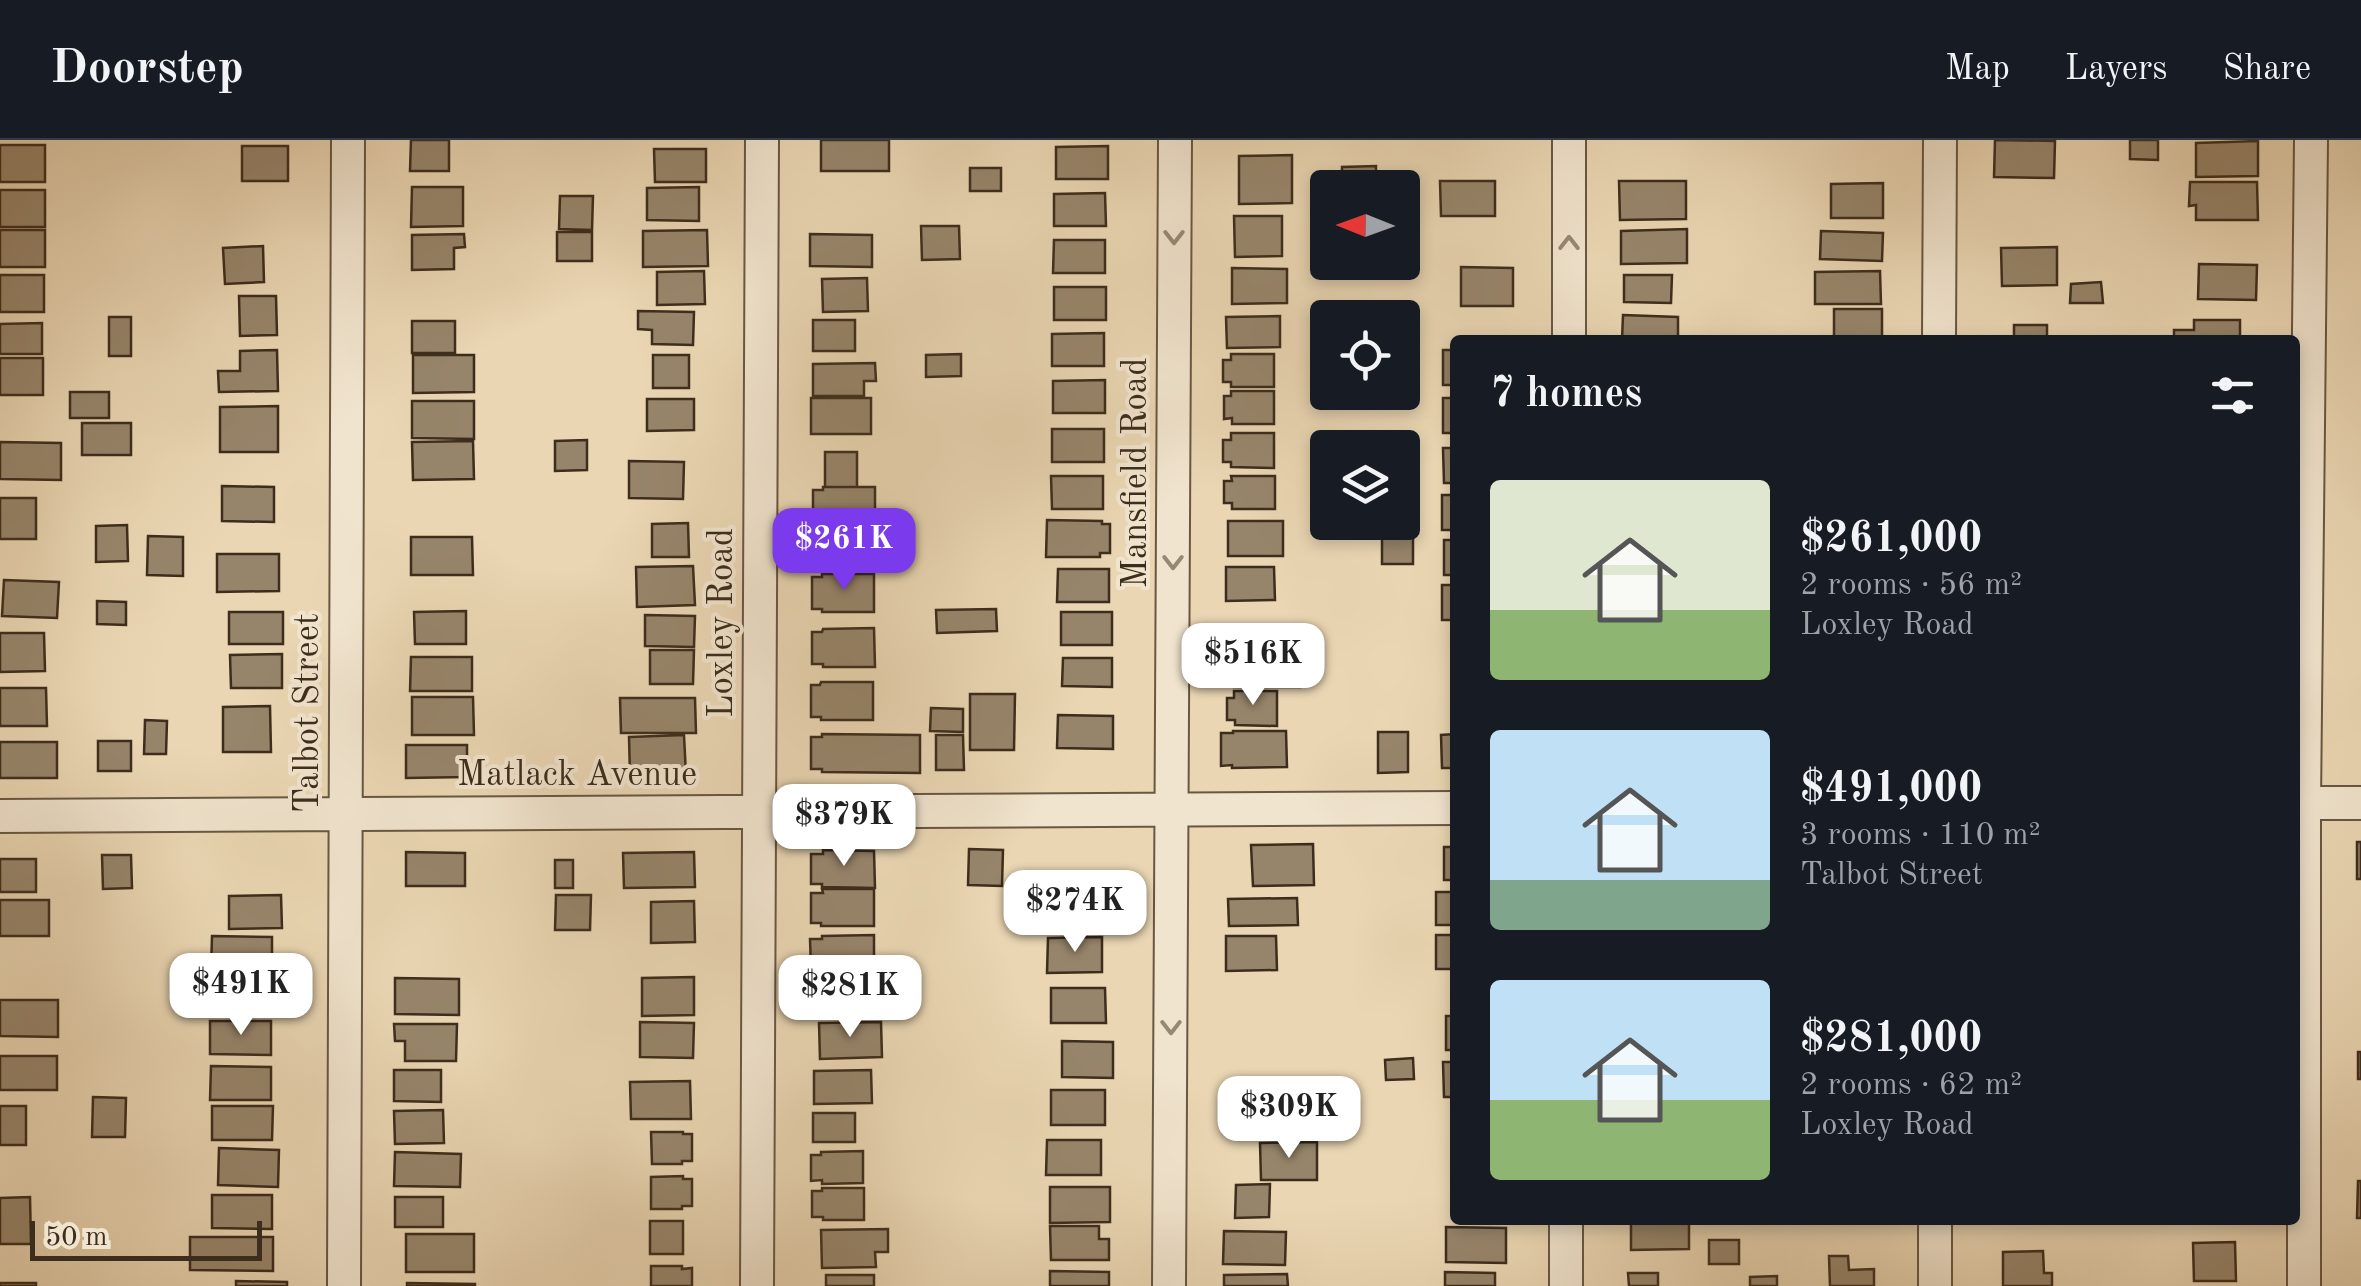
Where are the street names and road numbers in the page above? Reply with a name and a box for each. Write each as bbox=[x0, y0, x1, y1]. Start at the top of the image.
street label: Mansfield Road bbox=[1119, 358, 1154, 588]
street label: Loxley Road bbox=[705, 528, 740, 718]
street label: Talbot Street bbox=[291, 613, 326, 813]
street label: Matlack Avenue bbox=[457, 758, 697, 793]

